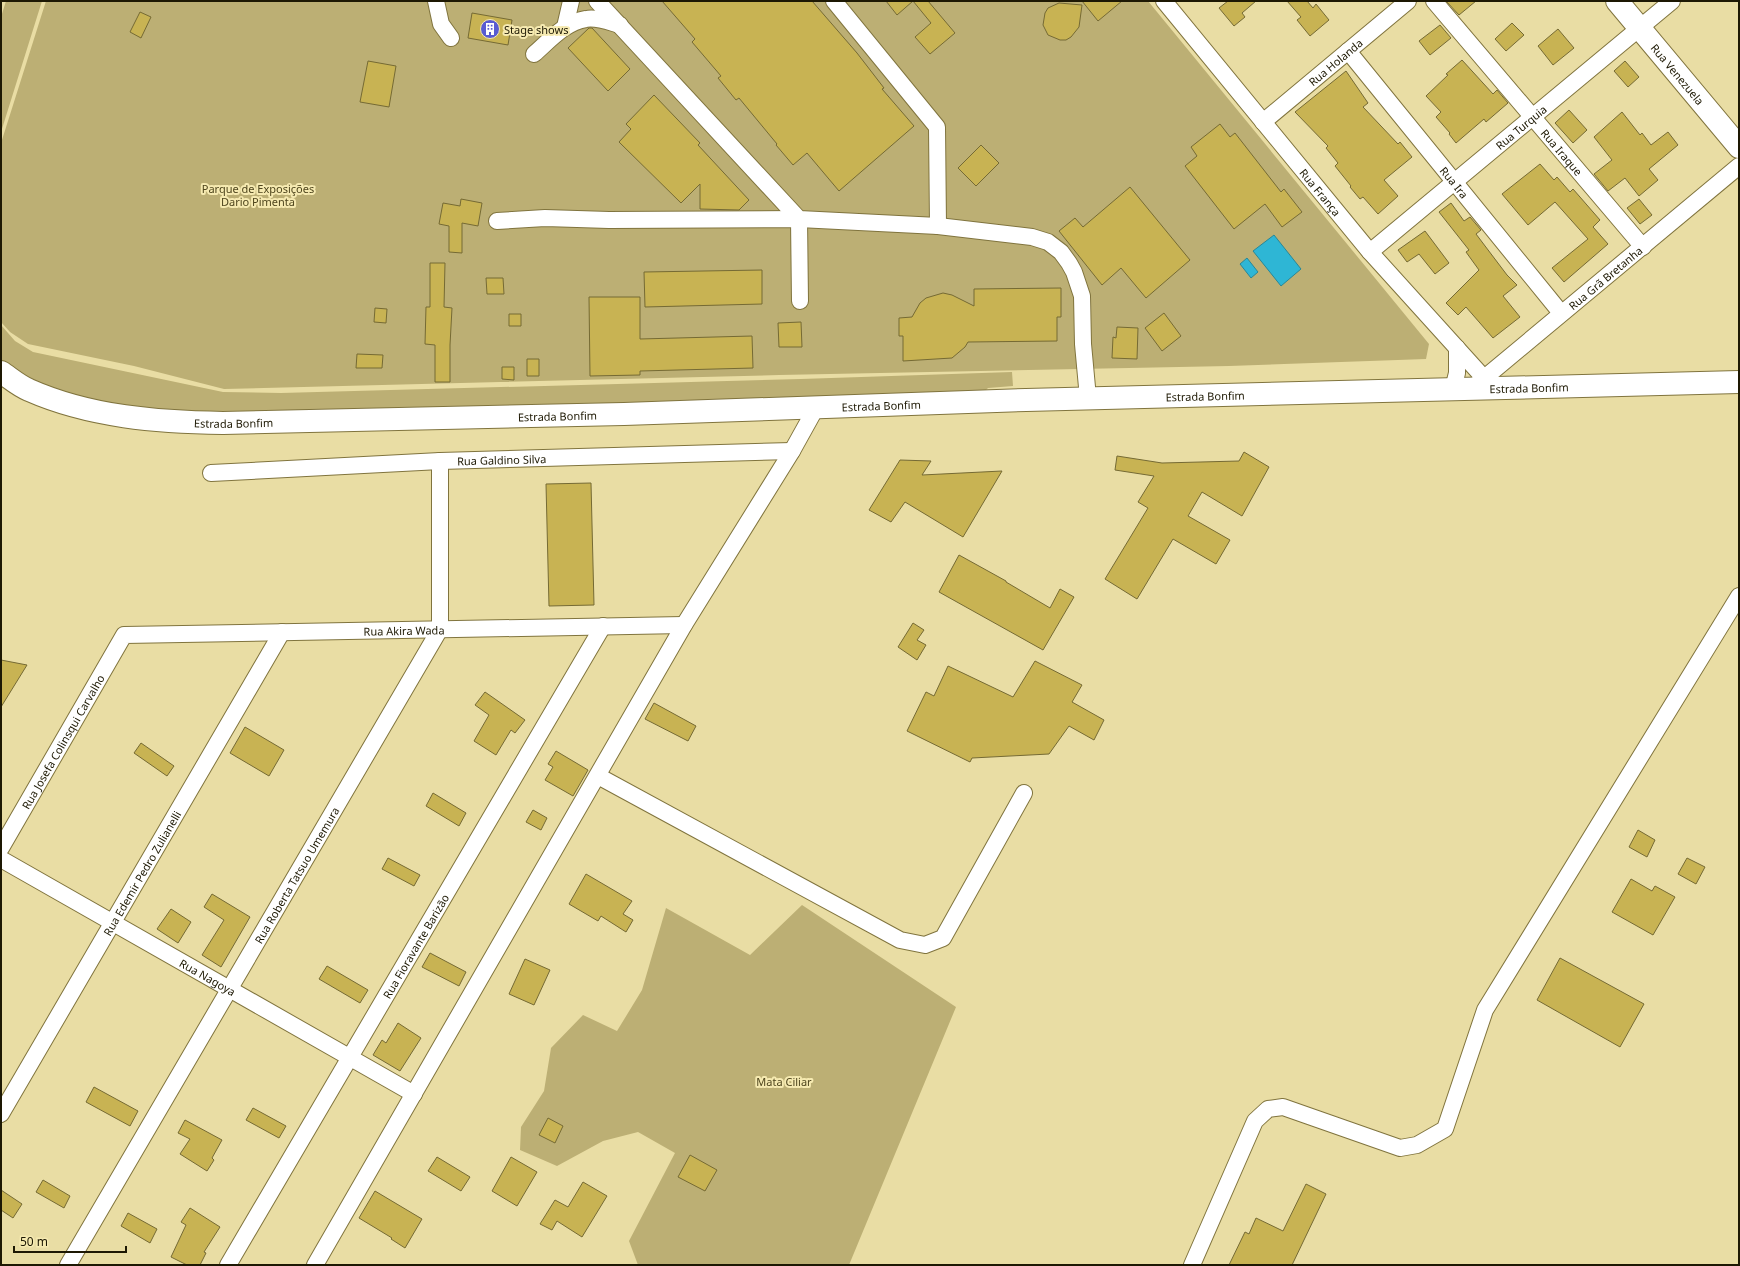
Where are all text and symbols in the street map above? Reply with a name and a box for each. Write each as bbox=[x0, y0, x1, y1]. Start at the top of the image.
building icon: Stage shows bbox=[479, 18, 501, 40]
place label: Stage shows bbox=[504, 22, 568, 37]
street label: Rua Holanda bbox=[1305, 35, 1365, 89]
street label: Rua Venezuela bbox=[1648, 40, 1708, 108]
street label: Rua Turquia bbox=[1492, 101, 1549, 152]
street label: Rua Iraque bbox=[1538, 125, 1586, 178]
street label: Rua Ira bbox=[1437, 163, 1472, 201]
street label: Rua França bbox=[1297, 165, 1345, 219]
park label: Parque de Exposições Dario Pimenta bbox=[202, 181, 314, 209]
street label: Rua Grã Bretanha bbox=[1565, 242, 1645, 313]
street label: Estrada Bonfim bbox=[1489, 379, 1569, 396]
street label: Estrada Bonfim bbox=[1165, 387, 1245, 404]
street label: Estrada Bonfim bbox=[841, 396, 921, 414]
street label: Estrada Bonfim bbox=[518, 407, 597, 424]
street label: Estrada Bonfim bbox=[194, 414, 273, 431]
street label: Rua Galdino Silva bbox=[457, 450, 546, 468]
street label: Rua Akira Wada bbox=[363, 622, 445, 638]
street label: Rua Josefa Colinsqui Carvalho bbox=[18, 671, 107, 812]
street label: Rua Roberta Tatsuo Umemura bbox=[250, 804, 342, 946]
street label: Rua Edemir Pedro Zulianelli bbox=[99, 808, 184, 938]
street label: Rua Fioravante Barizão bbox=[379, 891, 452, 1001]
street label: Rua Nagoya bbox=[177, 955, 239, 999]
park label: Mata Ciliar bbox=[756, 1074, 812, 1089]
scale bar bbox=[14, 1228, 126, 1254]
text: 50 m bbox=[20, 1233, 48, 1250]

